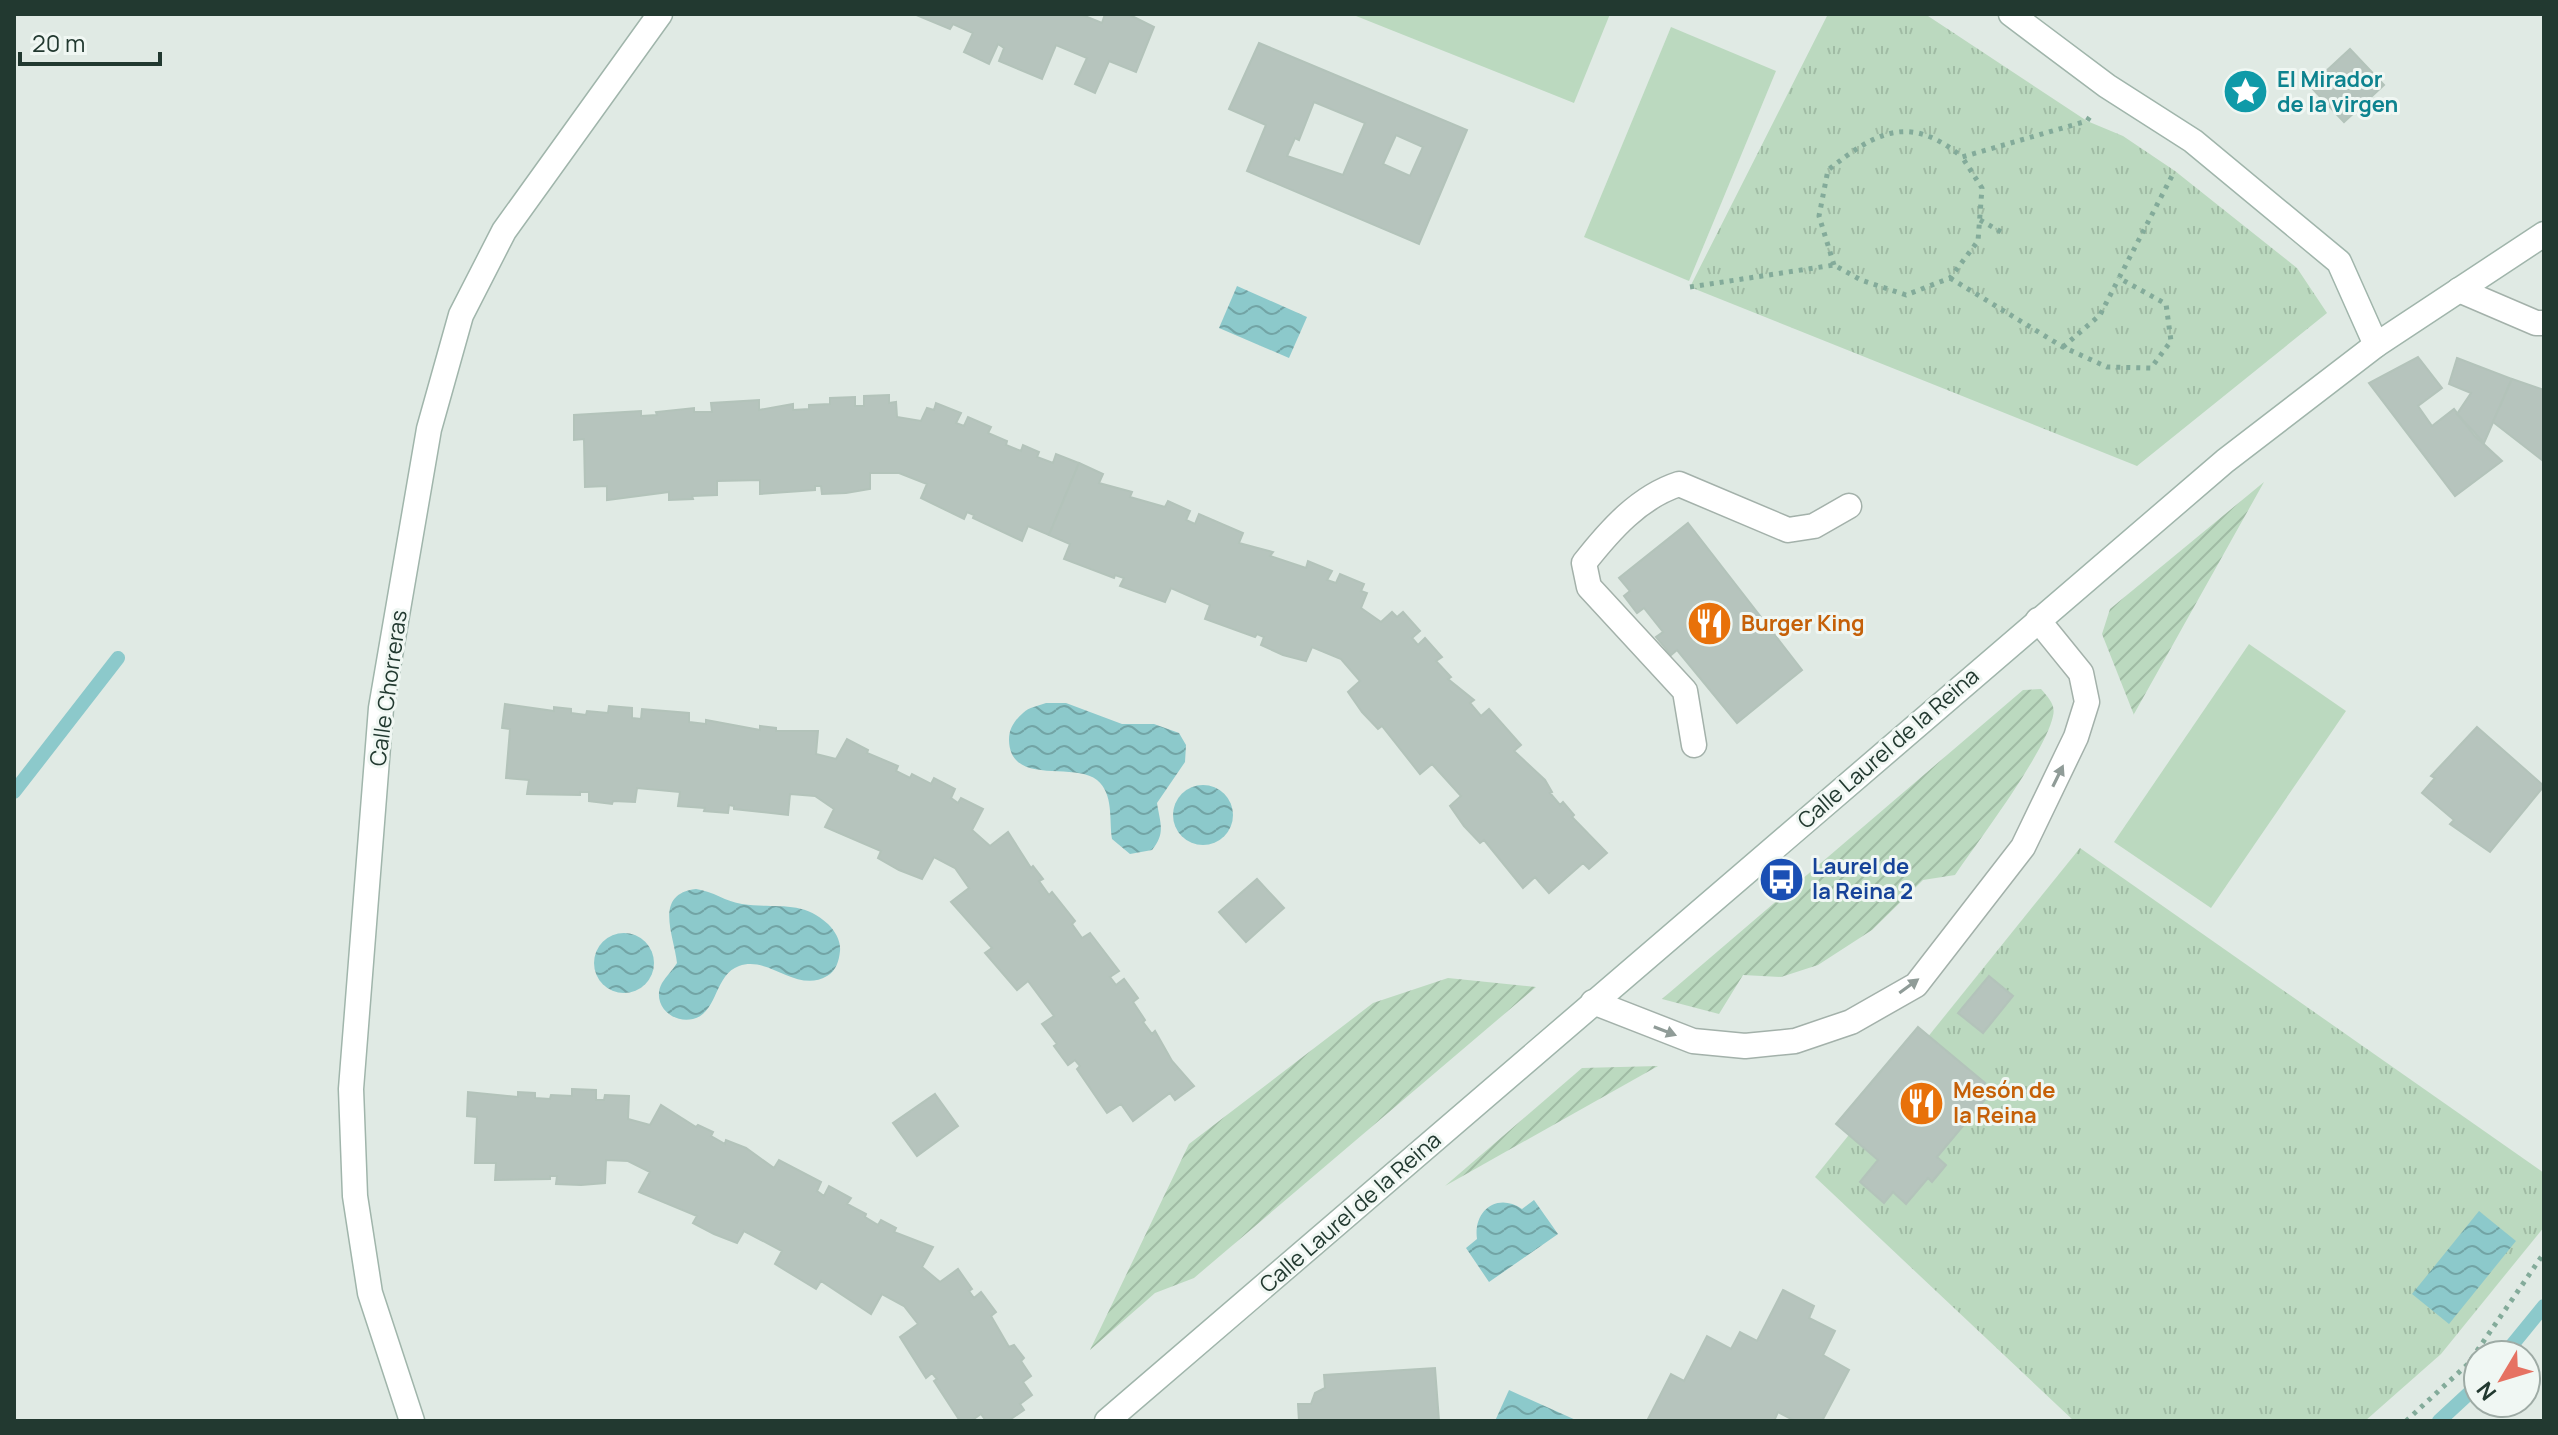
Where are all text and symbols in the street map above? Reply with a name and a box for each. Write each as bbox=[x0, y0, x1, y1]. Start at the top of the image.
scale bar bbox=[20, 16, 160, 66]
text: 20 m bbox=[32, 26, 85, 59]
place label: El Mirador de la virgen bbox=[2277, 64, 2398, 119]
place icon: El Mirador de la virgen bbox=[2222, 68, 2270, 116]
restaurant icon: Burger King bbox=[1686, 599, 1734, 647]
street label: Calle Chorreras bbox=[362, 608, 414, 768]
place label: Burger King bbox=[1741, 608, 1865, 638]
street label: Calle Laurel de la Reina bbox=[1791, 661, 1985, 835]
one-way arrow bbox=[2051, 764, 2065, 787]
place label: Laurel de la Reina 2 bbox=[1812, 851, 1913, 906]
bus stop icon: Laurel de la Reina 2 bbox=[1757, 855, 1805, 903]
one-way arrow bbox=[1899, 979, 1920, 995]
one-way arrow bbox=[1653, 1024, 1677, 1037]
place label: Mesón de la Reina bbox=[1953, 1075, 2056, 1130]
restaurant icon: Mesón de la Reina bbox=[1898, 1079, 1946, 1127]
street label: Calle Laurel de la Reina bbox=[1253, 1125, 1447, 1299]
north arrow bbox=[2462, 1339, 2542, 1419]
text: N bbox=[2470, 1376, 2503, 1407]

